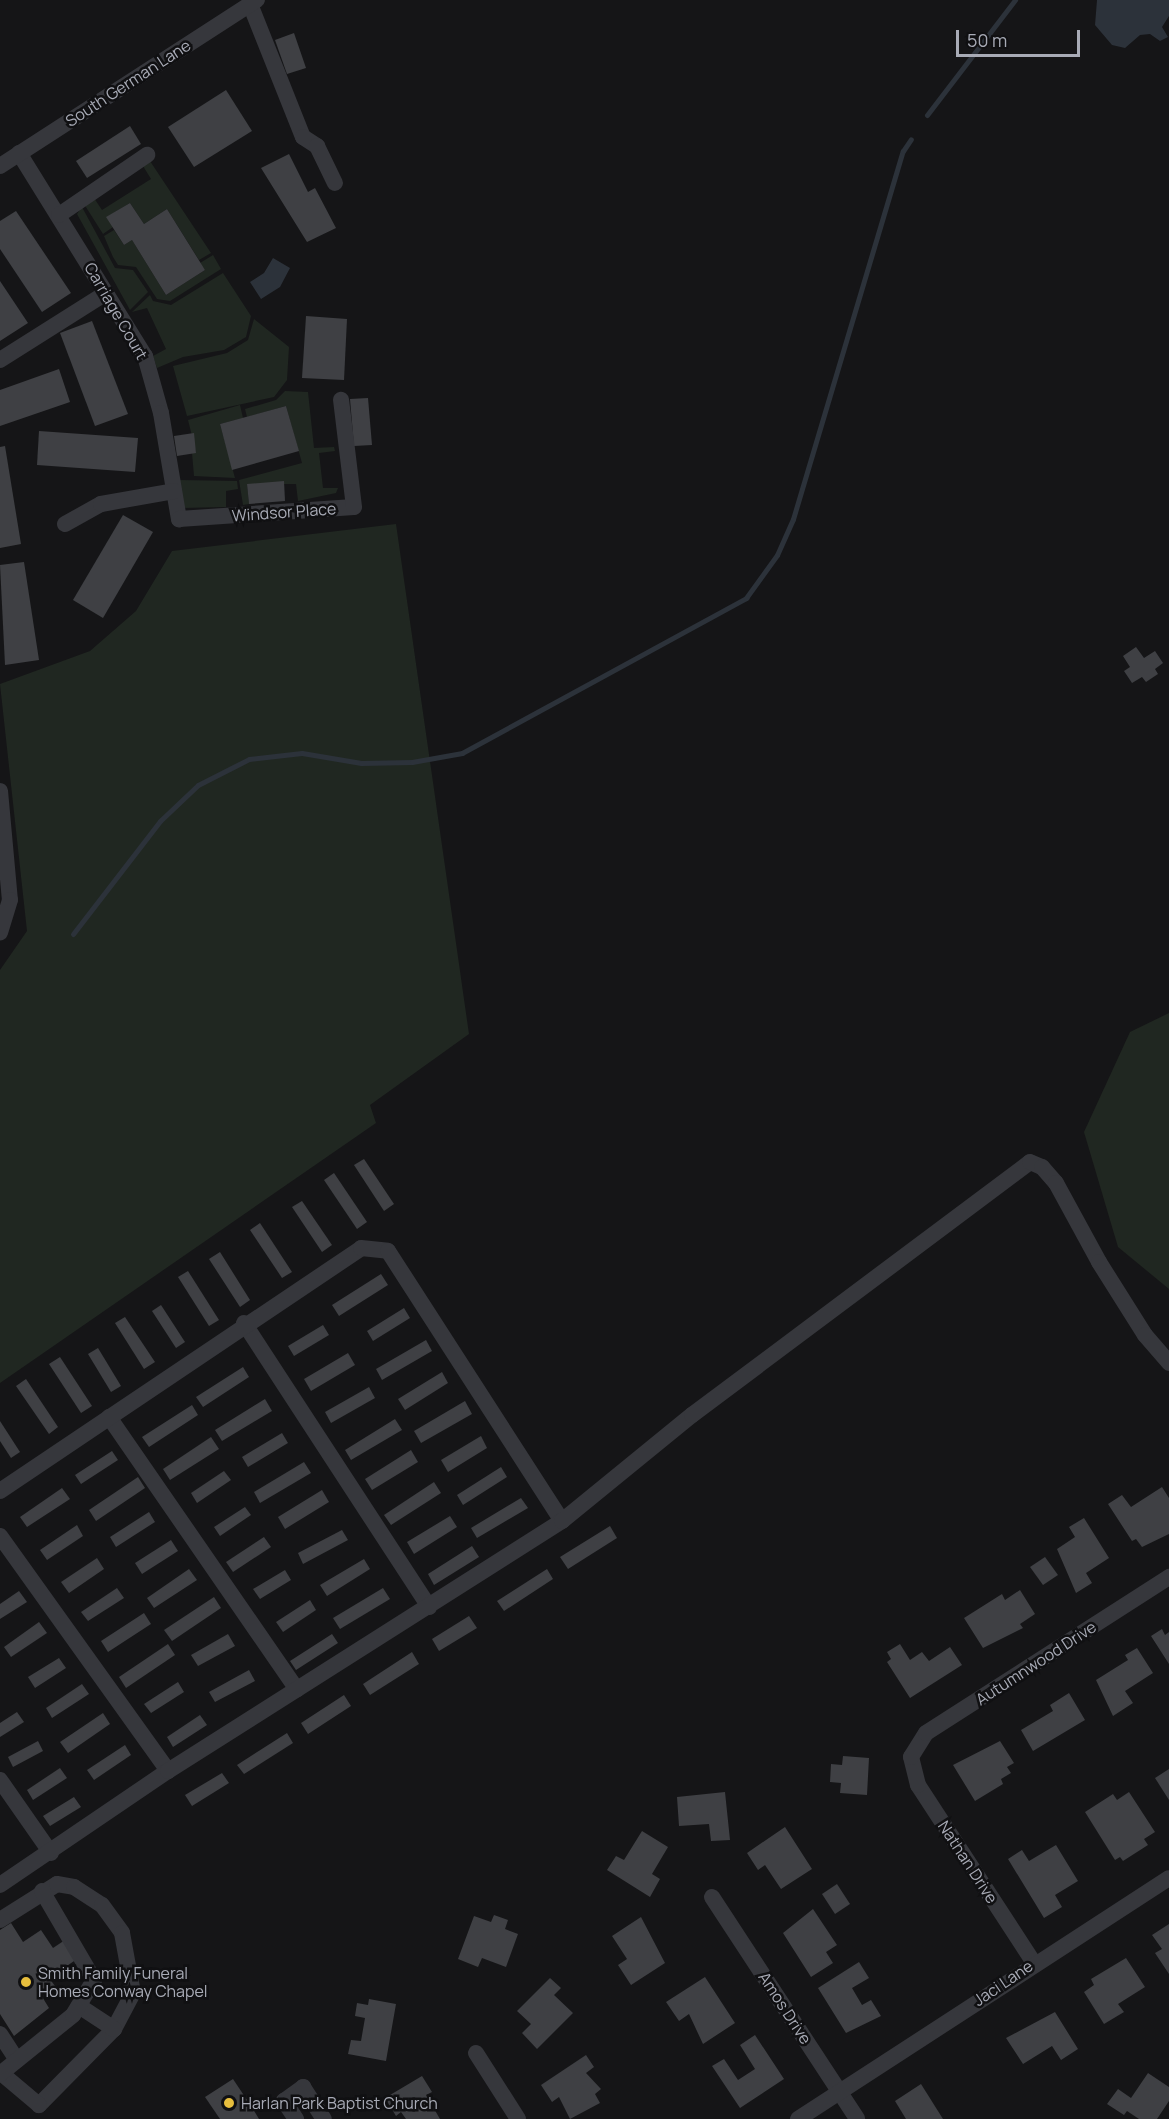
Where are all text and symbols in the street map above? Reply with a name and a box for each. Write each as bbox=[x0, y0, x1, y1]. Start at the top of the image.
scale bar bbox=[959, 18, 1084, 56]
text: 50 m bbox=[967, 28, 1007, 52]
street label: South German Lane bbox=[62, 35, 194, 131]
street label: Carriage Court bbox=[80, 259, 152, 363]
street label: Windsor Place bbox=[231, 499, 337, 525]
street label: Autumnwood Drive bbox=[972, 1617, 1100, 1709]
street label: Nathan Drive bbox=[934, 1817, 1002, 1907]
street label: Jaci Lane bbox=[970, 1956, 1036, 2010]
place label: Smith Family Funeral Homes Conway Chapel bbox=[38, 1963, 208, 2001]
street label: Amos Drive bbox=[755, 1968, 815, 2048]
marker: Smith Family Funeral Homes Conway Chapel bbox=[19, 1975, 33, 1989]
place label: Harlan Park Baptist Church bbox=[241, 2093, 438, 2113]
marker: Harlan Park Baptist Church bbox=[222, 2096, 236, 2110]

